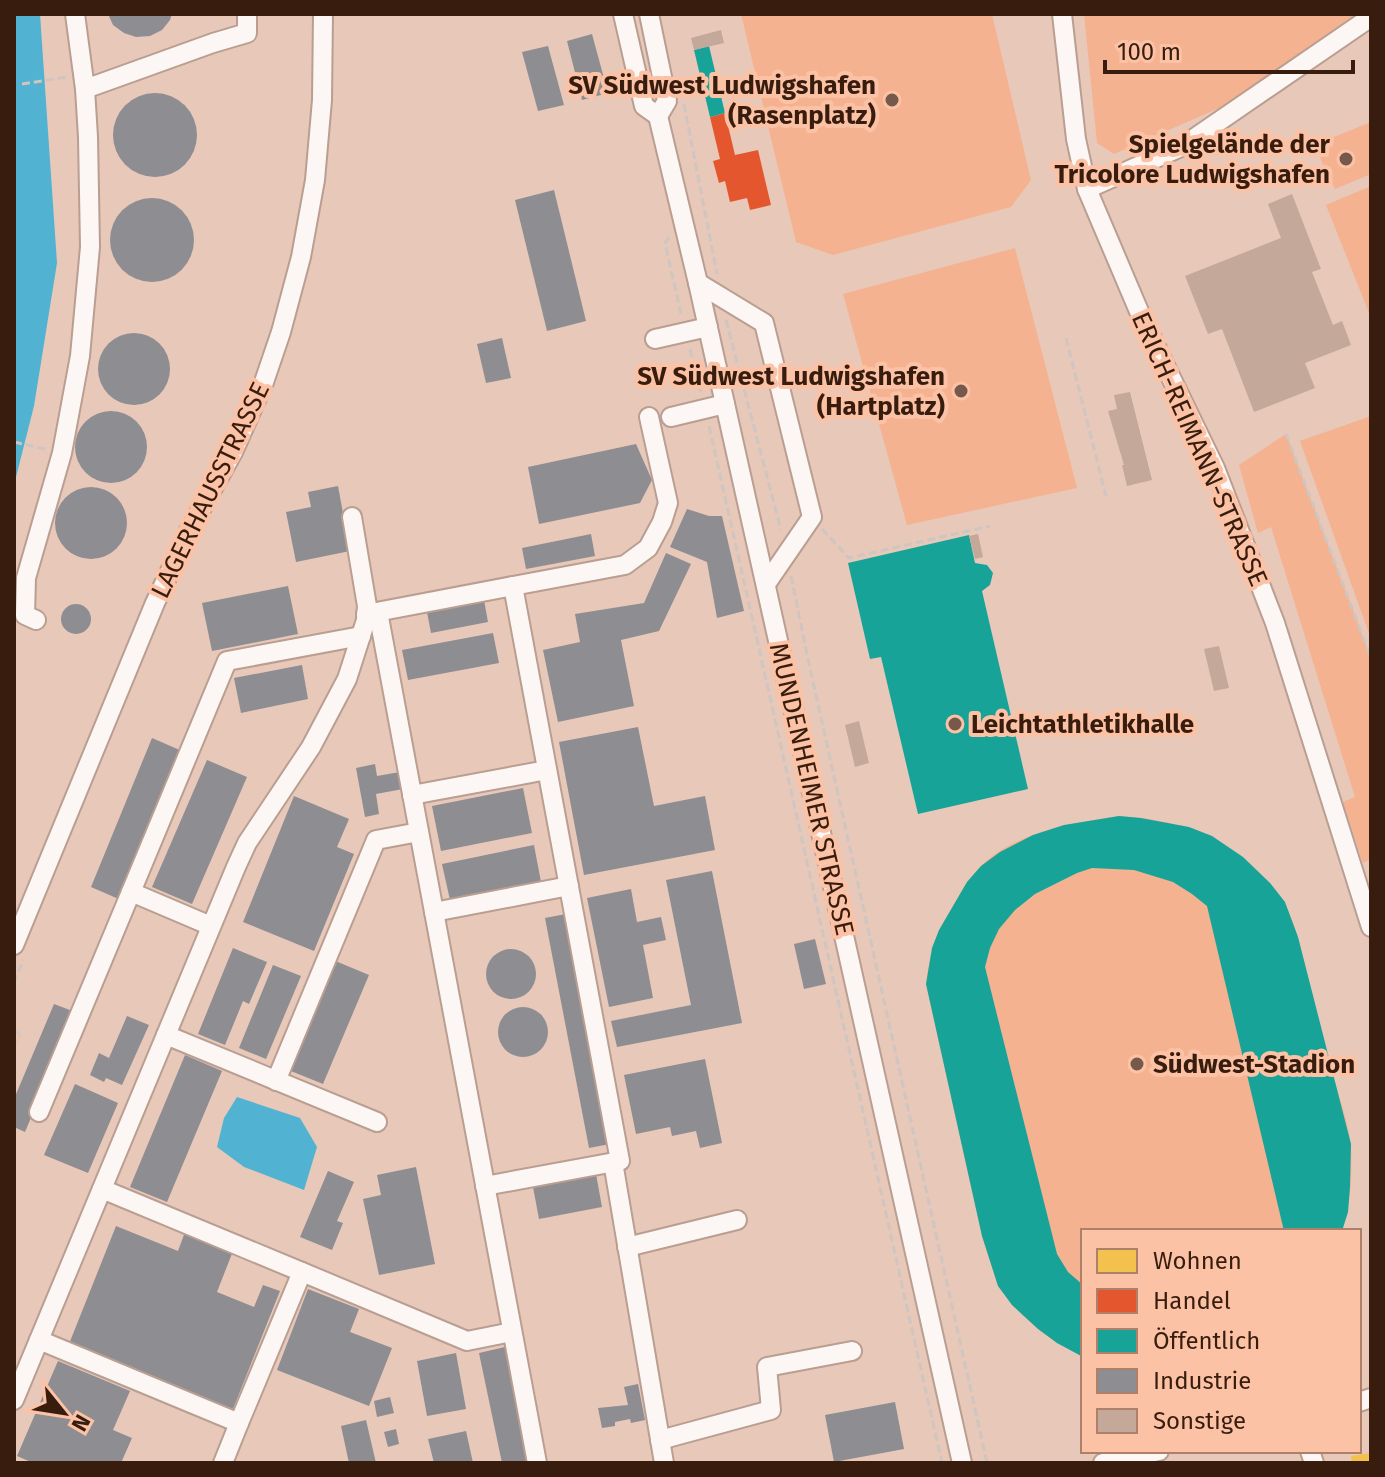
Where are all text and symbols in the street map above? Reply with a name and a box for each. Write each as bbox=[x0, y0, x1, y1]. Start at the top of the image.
scale bar bbox=[1105, 24, 1353, 74]
text: 100 m bbox=[1117, 38, 1181, 66]
place label: SV Südwest Ludwigshafen (Rasenplatz) bbox=[568, 70, 876, 131]
marker: SV Südwest Ludwigshafen (Rasenplatz) bbox=[883, 91, 901, 109]
place label: Spielgelände der Tricolore Ludwigshafen bbox=[1054, 129, 1331, 190]
marker: Spielgelände der Tricolore Ludwigshafen bbox=[1337, 150, 1355, 168]
street label: ERICH-REIMANN-STRASSE bbox=[1125, 307, 1274, 591]
place label: SV Südwest Ludwigshafen (Hartplatz) bbox=[637, 361, 945, 422]
street label: LAGERHAUSSTRASSE bbox=[145, 377, 276, 603]
marker: SV Südwest Ludwigshafen (Hartplatz) bbox=[952, 382, 970, 400]
street label: MUNDENHEIMER STRASSE bbox=[763, 640, 860, 938]
place label: Leichtathletikhalle bbox=[971, 709, 1194, 740]
marker: Leichtathletikhalle bbox=[946, 715, 964, 733]
place label: Südwest-Stadion bbox=[1153, 1049, 1355, 1080]
marker: Südwest-Stadion bbox=[1128, 1055, 1146, 1073]
legend bbox=[1081, 1229, 1361, 1453]
text: Wohnen bbox=[1153, 1247, 1242, 1275]
text: Handel bbox=[1153, 1287, 1231, 1315]
text: Öffentlich bbox=[1153, 1327, 1260, 1355]
text: Industrie bbox=[1153, 1367, 1251, 1395]
north arrow bbox=[24, 1373, 104, 1453]
text: Sonstige bbox=[1153, 1407, 1246, 1435]
text: N bbox=[66, 1410, 96, 1436]

